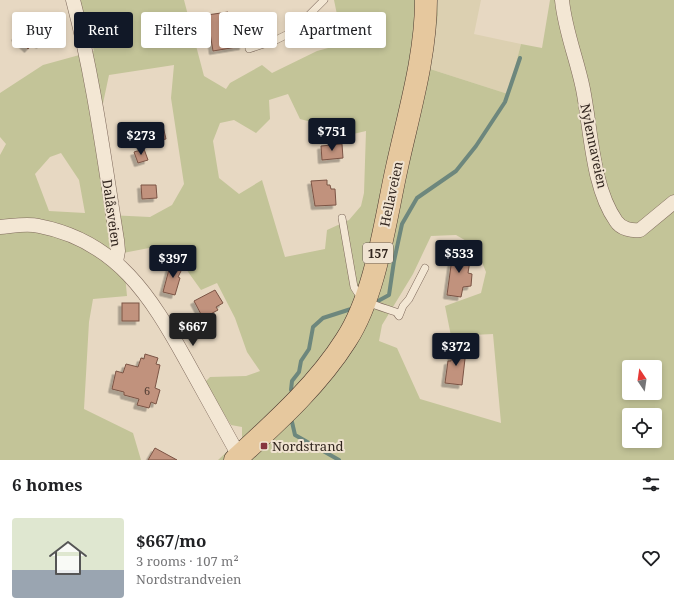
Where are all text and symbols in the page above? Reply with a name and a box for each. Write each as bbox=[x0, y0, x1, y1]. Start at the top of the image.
chip: Buy bbox=[12, 12, 66, 48]
chip: Rent bbox=[74, 12, 133, 48]
chip: Filters bbox=[141, 12, 211, 48]
chip: New bbox=[219, 12, 277, 48]
chip: Apartment bbox=[285, 12, 386, 48]
street label: Nylennaveien bbox=[576, 102, 612, 191]
pin: $751 bbox=[308, 118, 356, 152]
pin: $273 bbox=[117, 122, 165, 156]
text: $751 bbox=[317, 122, 347, 140]
text: $273 bbox=[126, 126, 156, 144]
street label: Hellaveien bbox=[375, 159, 407, 228]
street label: Dalåsveien bbox=[98, 178, 126, 249]
pin: $533 bbox=[435, 240, 483, 274]
road number: 157 bbox=[363, 243, 393, 263]
text: $533 bbox=[444, 244, 474, 262]
pin: $397 bbox=[149, 245, 197, 279]
text: $397 bbox=[158, 249, 188, 267]
pin: $667 bbox=[169, 313, 217, 347]
text: $667 bbox=[178, 317, 208, 335]
pin: $372 bbox=[432, 333, 480, 367]
text: $372 bbox=[441, 337, 471, 355]
north arrow bbox=[622, 360, 662, 400]
map controls bbox=[622, 360, 662, 448]
house number: 6 bbox=[144, 383, 150, 398]
button: locate bbox=[622, 408, 662, 448]
place label: Nordstrand bbox=[272, 437, 344, 455]
marker: Nordstrand bbox=[259, 441, 269, 451]
text: 6 homes bbox=[12, 473, 82, 496]
icon: filters bbox=[640, 473, 662, 495]
text: $667/mo bbox=[136, 529, 207, 552]
icon: home bbox=[44, 534, 92, 582]
icon: heart bbox=[640, 547, 662, 569]
text: 3 rooms · 107 m² bbox=[136, 552, 239, 570]
text: Nordstrandveien bbox=[136, 570, 242, 588]

